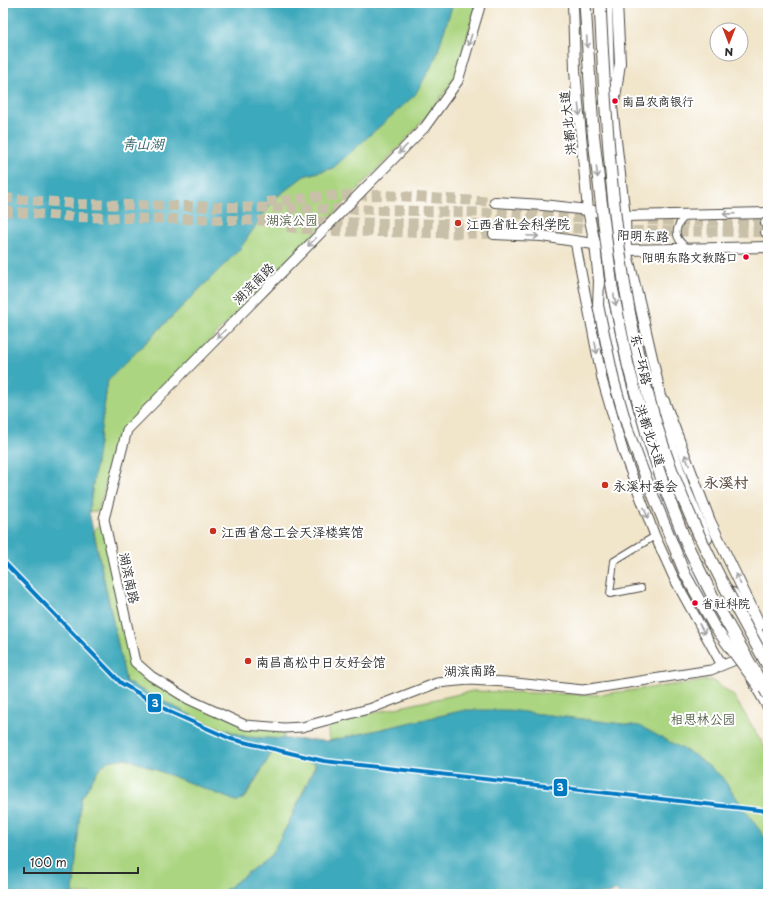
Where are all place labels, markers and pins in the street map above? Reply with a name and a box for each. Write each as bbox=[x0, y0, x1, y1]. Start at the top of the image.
place label: 南昌农商银行 bbox=[622, 92, 694, 110]
marker: 南昌农商银行 bbox=[610, 96, 620, 106]
place label: 江西省社会科学院 bbox=[466, 214, 570, 233]
marker: 江西省社会科学院 bbox=[453, 218, 463, 228]
place label: 阳明东路文教路口 bbox=[642, 248, 738, 266]
marker: 阳明东路文教路口 bbox=[741, 252, 751, 262]
place label: 永溪村委会 bbox=[613, 476, 678, 495]
marker: 永溪村委会 bbox=[600, 480, 610, 490]
place label: 江西省总工会天泽楼宾馆 bbox=[221, 522, 364, 541]
marker: 江西省总工会天泽楼宾馆 bbox=[208, 526, 218, 536]
place label: 省社科院 bbox=[702, 594, 750, 612]
marker: 省社科院 bbox=[690, 598, 700, 608]
place label: 南昌高松中日友好会馆 bbox=[256, 652, 386, 671]
marker: 南昌高松中日友好会馆 bbox=[243, 656, 253, 666]

